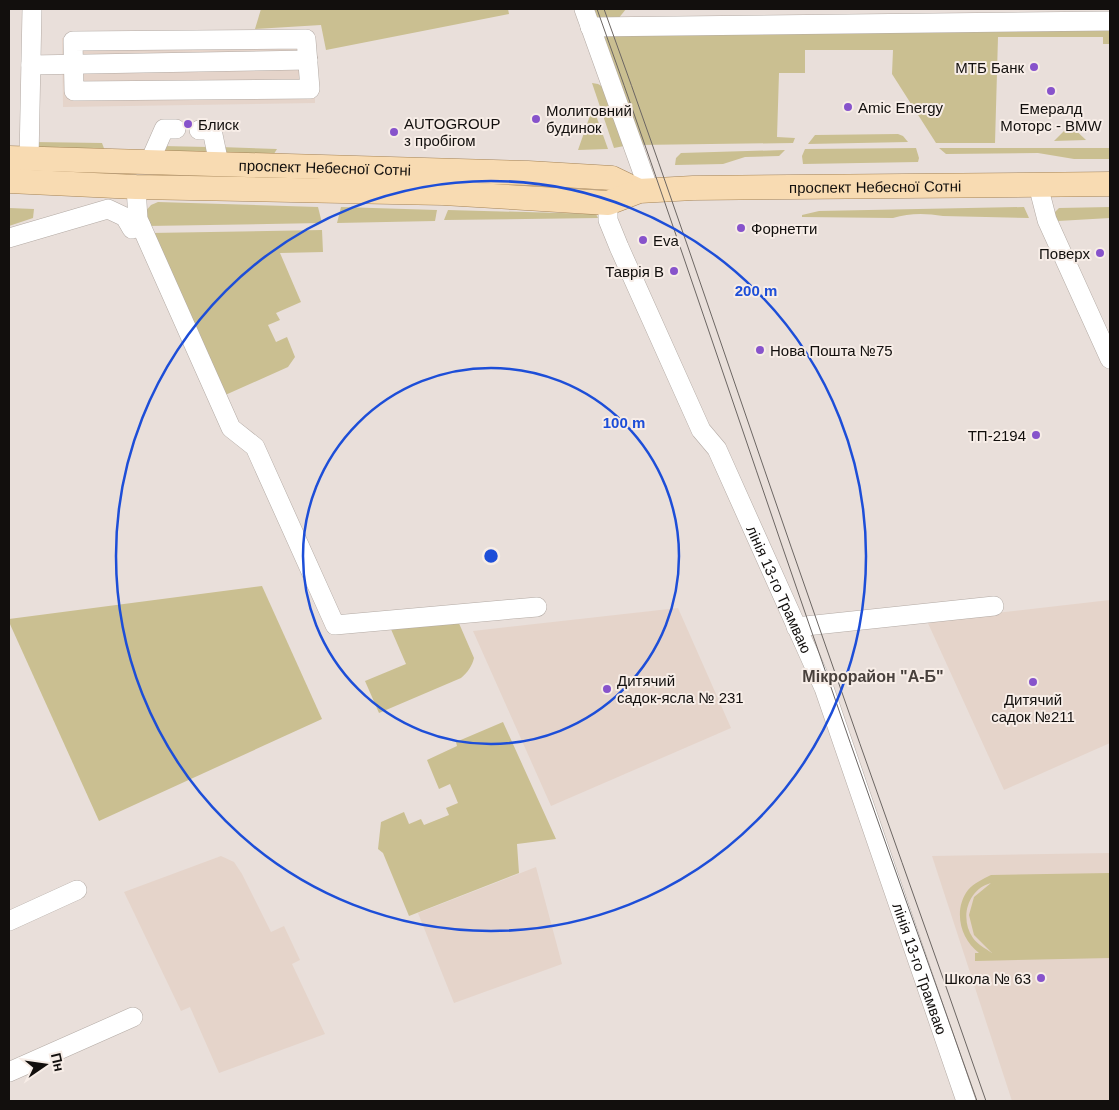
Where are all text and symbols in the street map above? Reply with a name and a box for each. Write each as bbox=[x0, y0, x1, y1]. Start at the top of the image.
place label: МТБ Банк bbox=[955, 59, 1024, 76]
marker: МТБ Банк bbox=[1028, 61, 1040, 73]
marker: Емералд Моторс - BMW bbox=[1045, 85, 1057, 97]
place label: Amic Energy bbox=[858, 99, 944, 116]
place label: Емералд Моторс - BMW bbox=[1000, 100, 1103, 134]
marker: Amic Energy bbox=[842, 101, 854, 113]
place label: Молитовний будинок bbox=[546, 102, 632, 136]
marker: Молитовний будинок bbox=[530, 113, 542, 125]
place label: AUTOGROUP з пробігом bbox=[404, 115, 500, 149]
place label: Блиск bbox=[198, 116, 239, 133]
marker: Блиск bbox=[182, 118, 194, 130]
marker: AUTOGROUP з пробігом bbox=[388, 126, 400, 138]
street label: проспект Небесної Сотні bbox=[239, 156, 411, 178]
street label: проспект Небесної Сотні bbox=[789, 177, 961, 196]
place label: Форнетти bbox=[751, 220, 817, 237]
marker: Форнетти bbox=[735, 222, 747, 234]
place label: Eva bbox=[653, 232, 680, 249]
marker: Eva bbox=[637, 234, 649, 246]
place label: Поверх bbox=[1039, 245, 1090, 262]
marker: Поверх bbox=[1094, 247, 1106, 259]
place label: Таврія В bbox=[605, 263, 664, 280]
marker: Таврія В bbox=[668, 265, 680, 277]
text: 200 m bbox=[735, 282, 777, 299]
place label: Нова Пошта №75 bbox=[770, 342, 893, 359]
marker: Нова Пошта №75 bbox=[754, 344, 766, 356]
text: 100 m bbox=[603, 414, 645, 431]
place label: ТП-2194 bbox=[968, 427, 1026, 444]
marker: ТП-2194 bbox=[1030, 429, 1042, 441]
street label: лінія 13-го Трамваю bbox=[744, 523, 816, 656]
centre of rings bbox=[482, 547, 500, 565]
district label: Мікрорайон "А-Б" bbox=[802, 668, 944, 685]
place label: Дитячий садок-ясла № 231 bbox=[617, 672, 744, 706]
marker: Дитячий садок №211 bbox=[1027, 676, 1039, 688]
marker: Дитячий садок-ясла № 231 bbox=[601, 683, 613, 695]
place label: Дитячий садок №211 bbox=[991, 691, 1075, 725]
street label: лінія 13-го Трамваю bbox=[890, 900, 951, 1037]
place label: Школа № 63 bbox=[944, 970, 1031, 987]
marker: Школа № 63 bbox=[1035, 972, 1047, 984]
north arrow bbox=[20, 1040, 70, 1090]
text: Пн bbox=[48, 1051, 68, 1073]

